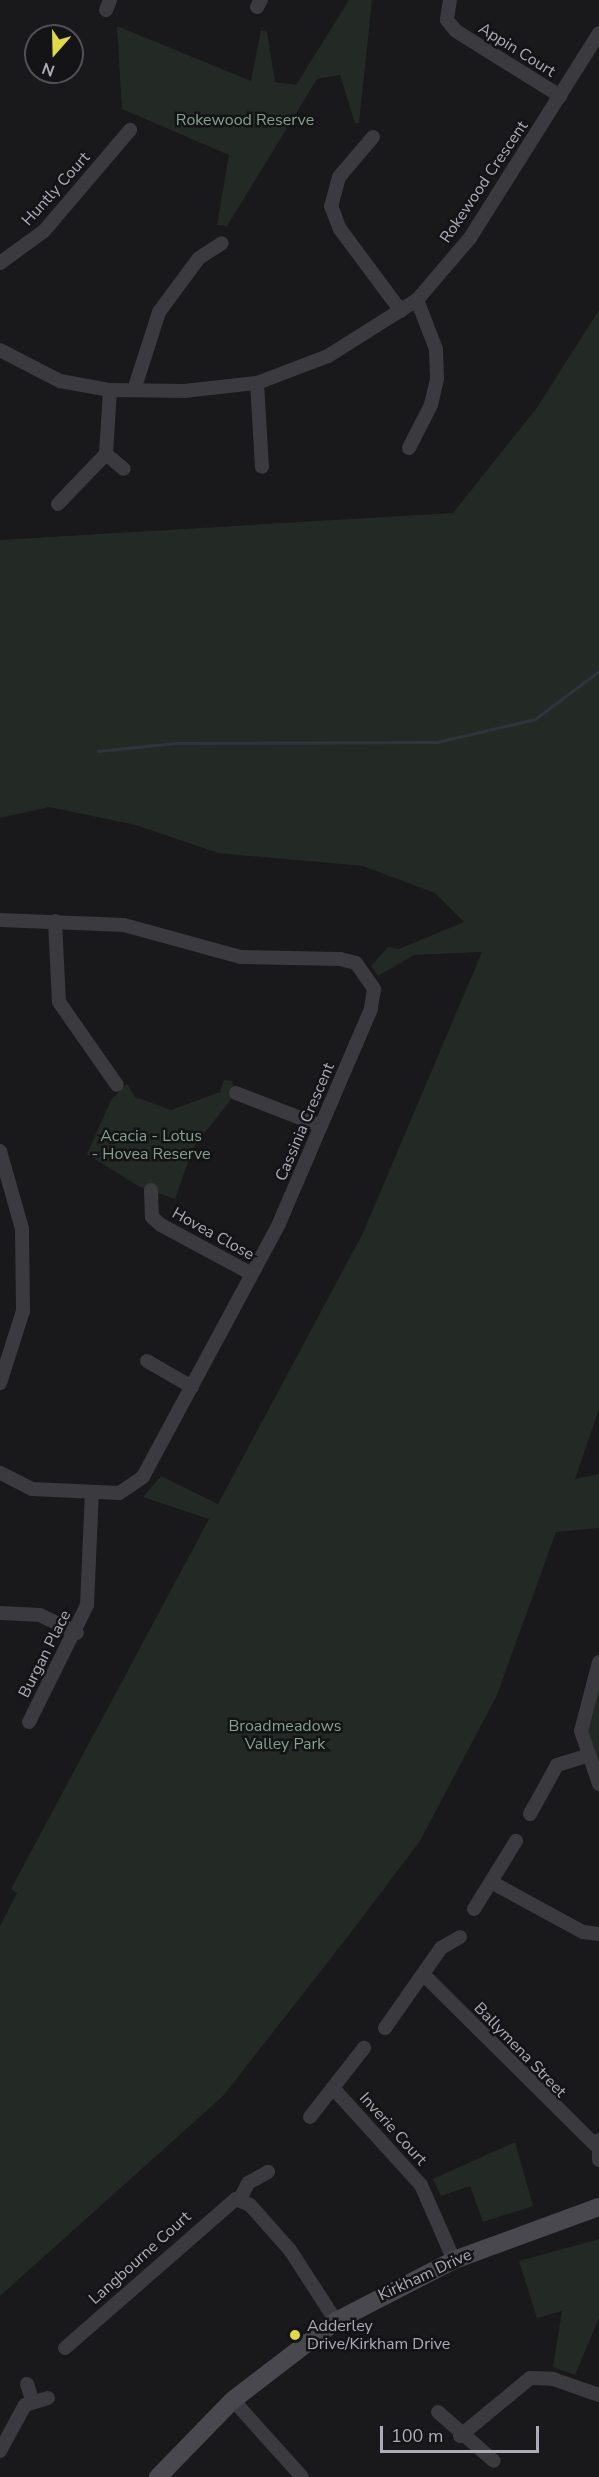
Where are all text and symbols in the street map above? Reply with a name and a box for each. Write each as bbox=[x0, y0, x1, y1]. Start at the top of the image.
street label: Appin Court bbox=[475, 19, 559, 81]
north arrow bbox=[24, 24, 84, 84]
text: N bbox=[39, 57, 58, 81]
park label: Rokewood Reserve bbox=[176, 110, 314, 130]
street label: Rokewood Crescent bbox=[436, 117, 532, 247]
street label: Huntly Court bbox=[18, 148, 94, 230]
street label: Cassinia Crescent bbox=[271, 1060, 339, 1184]
park label: Acacia - Lotus - Hovea Reserve bbox=[91, 1126, 211, 1164]
street label: Hovea Close bbox=[169, 1204, 257, 1264]
street label: Burgan Place bbox=[15, 1607, 75, 1701]
park label: Broadmeadows Valley Park bbox=[229, 1716, 341, 1754]
street label: Ballymena Street bbox=[470, 1999, 570, 2101]
street label: Inverie Court bbox=[355, 2089, 431, 2169]
street label: Langbourne Court bbox=[85, 2207, 195, 2309]
street label: Kirkham Drive bbox=[375, 2245, 475, 2305]
place label: Adderley Drive/Kirkham Drive bbox=[307, 2316, 450, 2354]
marker: Adderley Drive/Kirkham Drive bbox=[288, 2328, 302, 2342]
scale bar bbox=[383, 2414, 542, 2452]
text: 100 m bbox=[391, 2424, 443, 2448]

